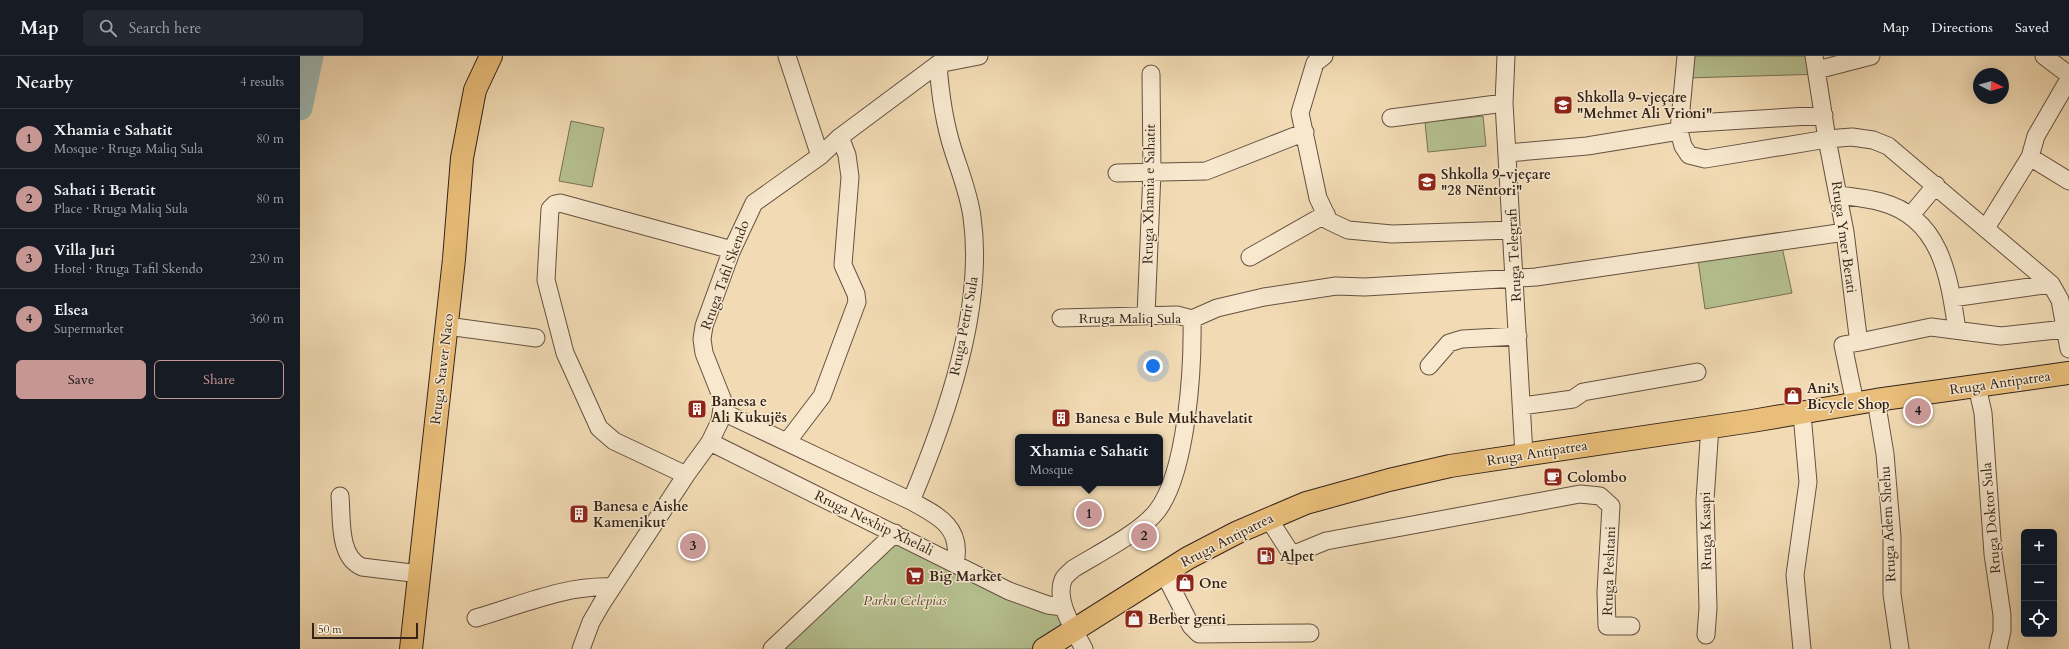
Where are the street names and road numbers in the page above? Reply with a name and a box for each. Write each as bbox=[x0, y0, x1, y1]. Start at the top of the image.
street label: Rruga Xhamia e Sahatit bbox=[1138, 123, 1160, 264]
street label: Rruga Ymer Berati bbox=[1827, 180, 1861, 294]
street label: Rruga Telegrafi bbox=[1502, 208, 1526, 302]
street label: Rruga Tafil Skendo bbox=[696, 217, 754, 333]
street label: Rruga Petrit Sula bbox=[945, 275, 983, 377]
street label: Rruga Maliq Sula bbox=[1079, 309, 1181, 328]
street label: Rruga Staver Naco bbox=[426, 312, 458, 426]
street label: Rruga Antipatrea bbox=[1948, 367, 2052, 399]
street label: Rruga Antipatrea bbox=[1485, 436, 1589, 470]
street label: Rruga Doktor Sula bbox=[1977, 462, 2005, 574]
street label: Rruga Adem Shehu bbox=[1875, 465, 1901, 582]
street label: Rruga Nexhip Xhelali bbox=[811, 486, 937, 560]
street label: Rruga Kasapi bbox=[1696, 491, 1716, 571]
street label: Rruga Antipatrea bbox=[1177, 508, 1277, 572]
street label: Rruga Peshtani bbox=[1598, 526, 1620, 616]

